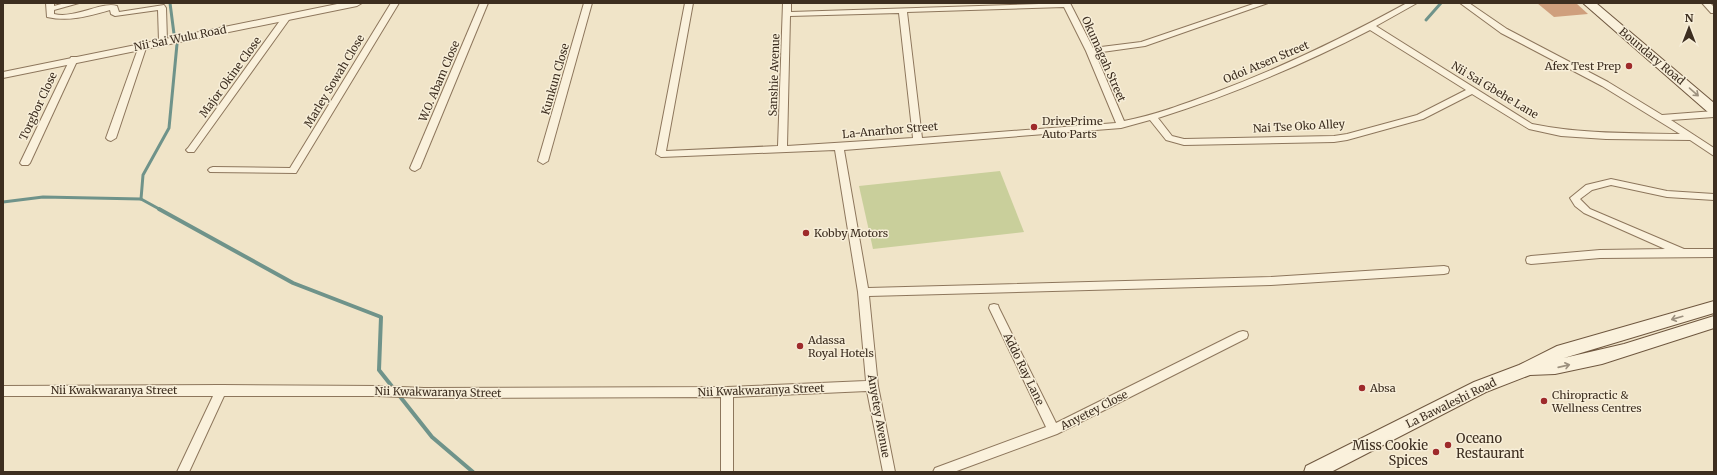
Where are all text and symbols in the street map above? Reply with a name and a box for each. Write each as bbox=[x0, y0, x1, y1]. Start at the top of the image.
north arrow bbox=[1669, 8, 1709, 48]
text: N bbox=[1685, 11, 1694, 25]
street label: Okumagah Street bbox=[1079, 14, 1129, 105]
street label: Nii Sai Wulu Road bbox=[133, 22, 228, 54]
street label: Boundary Road bbox=[1616, 24, 1688, 88]
street label: Marley Sowah Close bbox=[301, 32, 367, 130]
street label: Sanshie Avenue bbox=[766, 33, 782, 117]
street label: Major Okine Close bbox=[196, 34, 264, 120]
street label: Odoi Atsen Street bbox=[1221, 37, 1312, 86]
street label: W.O. Abam Close bbox=[415, 38, 463, 125]
street label: Kunkun Close bbox=[538, 41, 572, 116]
street label: Nii Sai Gbehe Lane bbox=[1449, 58, 1541, 122]
place label: Afex Test Prep bbox=[1544, 59, 1621, 73]
marker: Afex Test Prep bbox=[1624, 61, 1634, 71]
street label: Torgbor Close bbox=[16, 69, 60, 142]
one-way arrow bbox=[1688, 87, 1698, 96]
place label: DrivePrime Auto Parts bbox=[1041, 114, 1103, 141]
street label: Nai Tse Oko Alley bbox=[1253, 117, 1346, 135]
street label: La-Anarhor Street bbox=[842, 119, 939, 141]
marker: DrivePrime Auto Parts bbox=[1029, 122, 1039, 132]
place label: Kobby Motors bbox=[814, 226, 888, 240]
marker: Kobby Motors bbox=[801, 228, 811, 238]
one-way arrow bbox=[1670, 315, 1683, 322]
street label: Addo Ray Lane bbox=[1000, 330, 1048, 408]
place label: Adassa Royal Hotels bbox=[807, 333, 874, 360]
marker: Adassa Royal Hotels bbox=[795, 341, 805, 351]
one-way arrow bbox=[1557, 361, 1570, 369]
street label: Anyetey Avenue bbox=[865, 372, 893, 459]
street label: La Bawaleshi Road bbox=[1403, 375, 1499, 431]
street label: Nii Kwakwaranya Street bbox=[697, 381, 825, 399]
place label: Absa bbox=[1369, 381, 1396, 395]
street label: Nii Kwakwaranya Street bbox=[51, 383, 178, 397]
marker: Absa bbox=[1357, 383, 1367, 393]
street label: Nii Kwakwaranya Street bbox=[375, 384, 502, 400]
street label: Anyetey Close bbox=[1057, 387, 1130, 433]
place label: Chiropractic & Wellness Centres bbox=[1551, 388, 1642, 415]
marker: Chiropractic & Wellness Centres bbox=[1539, 396, 1549, 406]
place label: Oceano Restaurant bbox=[1456, 430, 1524, 462]
place label: Miss Cookie Spices bbox=[1352, 437, 1428, 469]
marker: Oceano Restaurant bbox=[1443, 440, 1453, 450]
marker: Miss Cookie Spices bbox=[1431, 447, 1441, 457]

